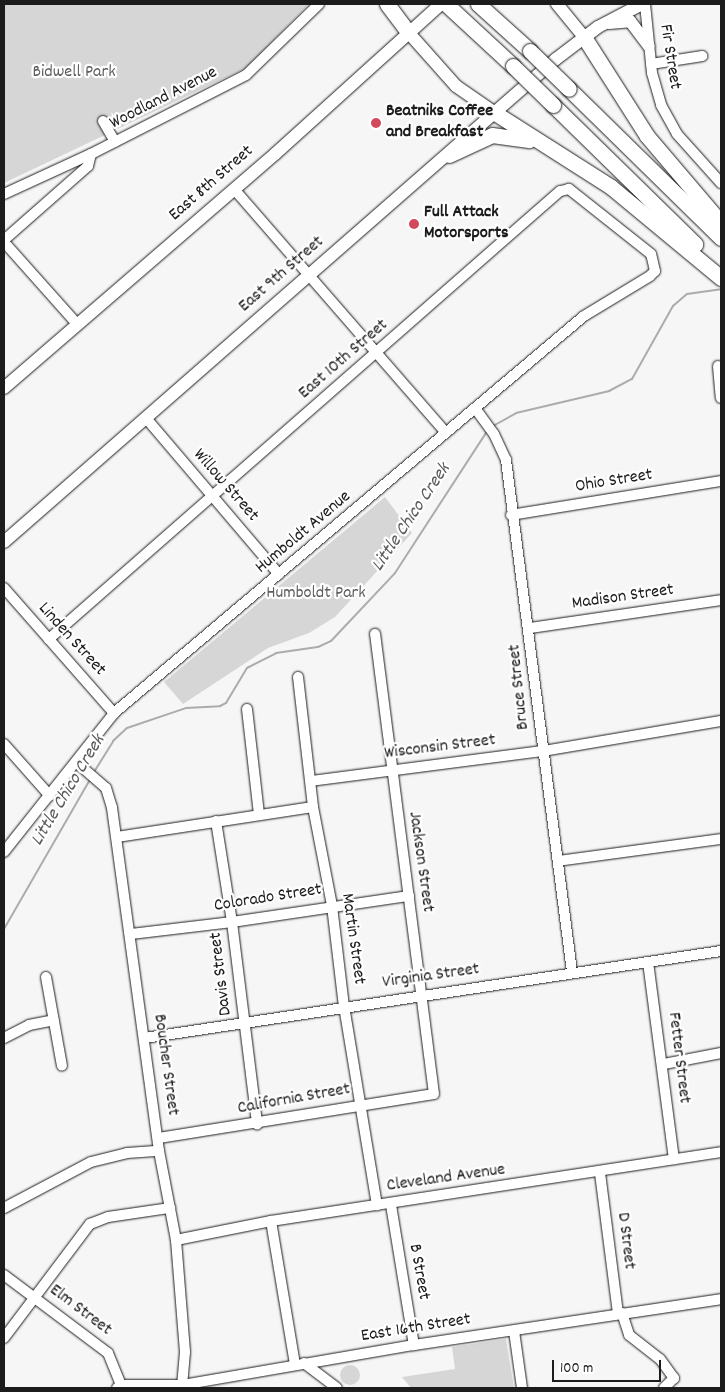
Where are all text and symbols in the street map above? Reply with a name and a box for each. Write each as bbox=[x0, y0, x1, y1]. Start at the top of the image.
street label: Fir Street bbox=[653, 23, 685, 91]
park label: Bidwell Park bbox=[32, 62, 116, 84]
street label: Woodland Avenue bbox=[107, 63, 221, 135]
place label: Beatniks Coffee and Breakfast bbox=[386, 102, 493, 144]
marker: Beatniks Coffee and Breakfast bbox=[370, 117, 382, 129]
street label: East 8th Street bbox=[165, 141, 259, 227]
place label: Full Attack Motorsports bbox=[424, 203, 509, 245]
marker: Full Attack Motorsports bbox=[408, 218, 420, 230]
street label: East 9th Street bbox=[235, 232, 329, 318]
street label: East 10th Street bbox=[295, 315, 393, 405]
street label: Willow Street bbox=[187, 445, 263, 527]
water label: Little Chico Creek bbox=[367, 460, 457, 576]
street label: Ohio Street bbox=[574, 465, 654, 499]
street label: Humboldt Avenue bbox=[252, 487, 356, 579]
street label: Madison Street bbox=[571, 580, 675, 616]
park label: Humboldt Park bbox=[266, 583, 366, 605]
street label: Linden Street bbox=[32, 599, 110, 681]
street label: Bruce Street bbox=[505, 643, 535, 731]
street label: Wisconsin Street bbox=[383, 730, 497, 766]
water label: Little Chico Creek bbox=[27, 731, 111, 851]
street label: Jackson Street bbox=[402, 810, 438, 914]
street label: Colorado Street bbox=[213, 880, 323, 918]
street label: Martin Street bbox=[335, 892, 369, 986]
street label: Davis Street bbox=[206, 931, 238, 1017]
street label: Virginia Street bbox=[381, 960, 481, 994]
street label: Fetter Street bbox=[662, 1011, 694, 1105]
street label: Boucher Street bbox=[147, 1013, 183, 1117]
street label: California Street bbox=[236, 1079, 352, 1121]
street label: Cleveland Avenue bbox=[385, 1160, 507, 1198]
street label: D Street bbox=[611, 1211, 639, 1271]
street label: B Street bbox=[402, 1242, 434, 1302]
street label: Elm Street bbox=[44, 1281, 116, 1341]
street label: East 16th Street bbox=[360, 1310, 472, 1348]
scale bar bbox=[555, 1350, 664, 1382]
text: 100 m bbox=[560, 1358, 593, 1380]

